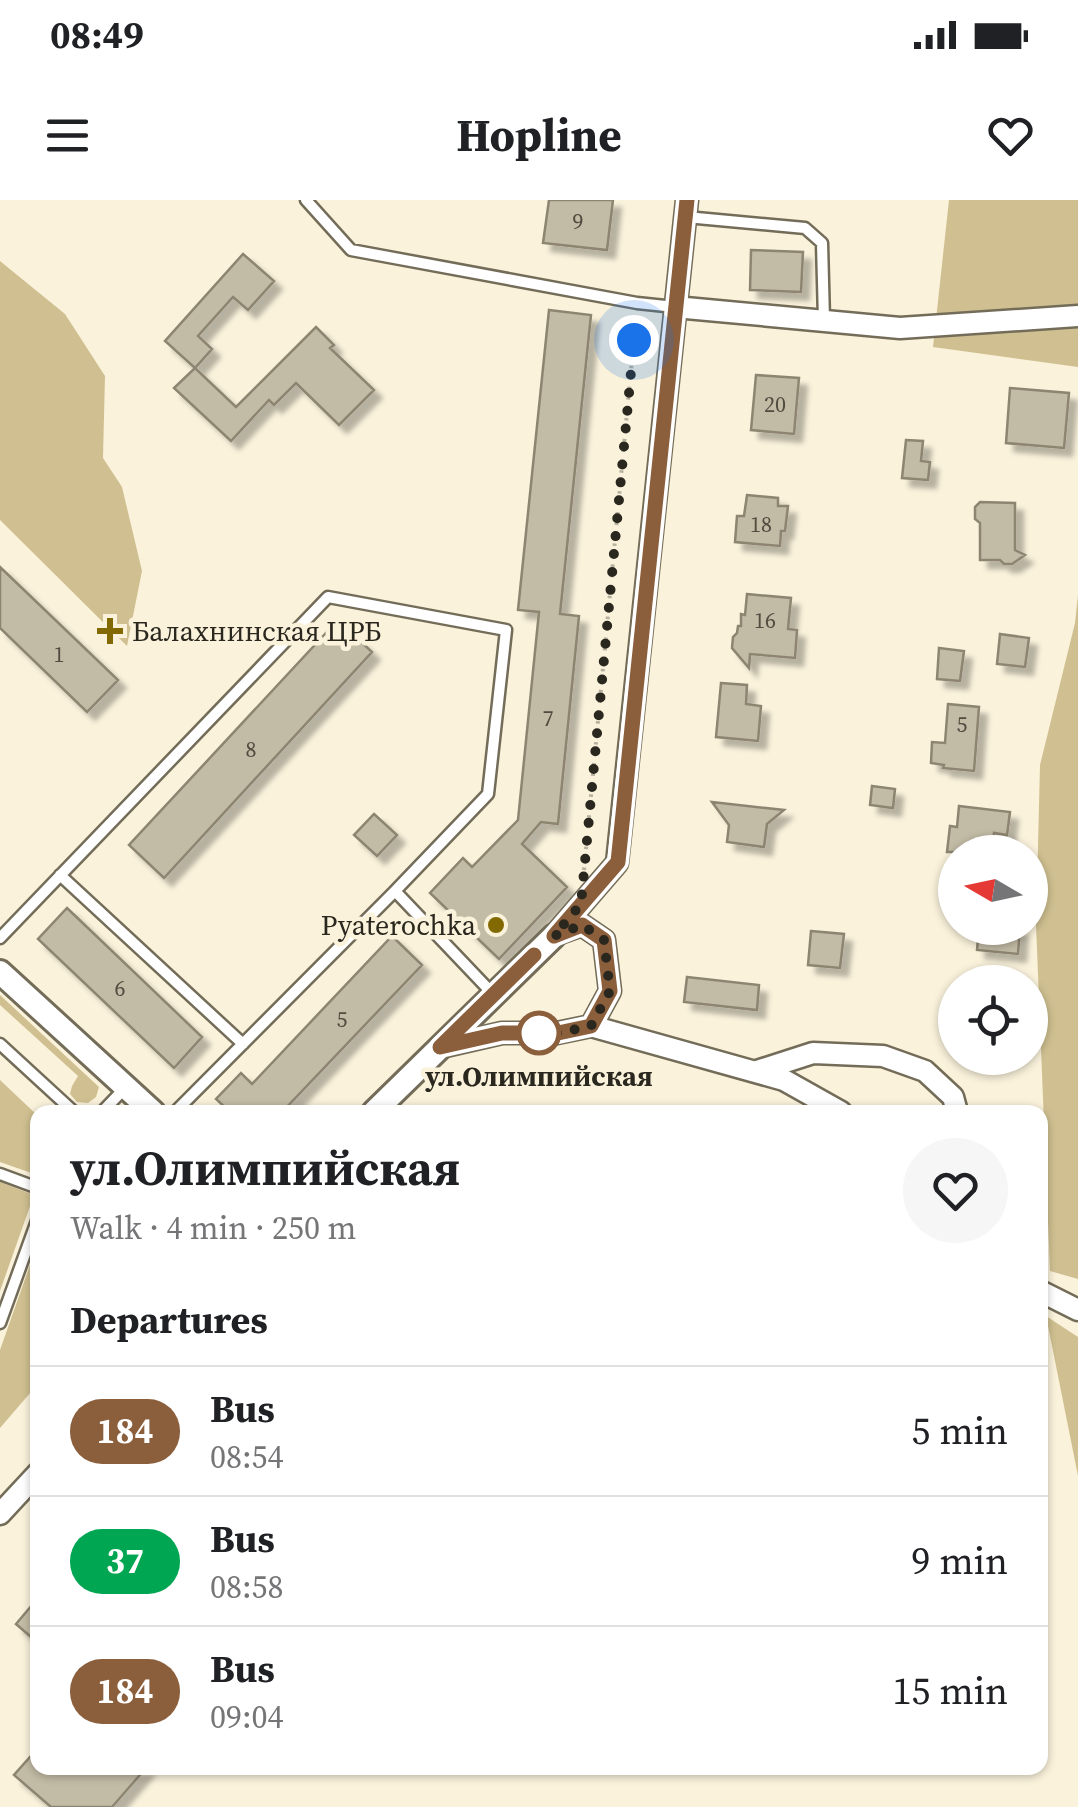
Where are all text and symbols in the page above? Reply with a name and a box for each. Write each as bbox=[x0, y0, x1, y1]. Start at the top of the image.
text: 08:49 bbox=[50, 9, 144, 61]
text: Hopline bbox=[456, 104, 622, 166]
icon: menu bbox=[40, 108, 95, 163]
icon: heart bbox=[983, 108, 1038, 163]
house number: 9 bbox=[572, 206, 584, 236]
your location bbox=[609, 315, 659, 365]
house number: 20 bbox=[764, 389, 786, 419]
house number: 18 bbox=[750, 509, 772, 539]
house number: 16 bbox=[754, 605, 776, 635]
place label: Балахнинская ЦРБ bbox=[132, 612, 381, 650]
marker: Балахнинская ЦРБ bbox=[97, 618, 123, 644]
house number: 1 bbox=[53, 639, 65, 669]
house number: 7 bbox=[542, 703, 554, 733]
house number: 5 bbox=[956, 709, 968, 739]
house number: 8 bbox=[245, 734, 257, 764]
north arrow bbox=[938, 835, 1048, 945]
map controls bbox=[938, 835, 1048, 1075]
place label: Pyaterochka bbox=[321, 906, 477, 944]
marker: Pyaterochka bbox=[485, 914, 507, 936]
button: locate bbox=[938, 965, 1048, 1075]
house number: 6 bbox=[114, 973, 126, 1003]
house number: 5 bbox=[336, 1004, 348, 1034]
marker: ул.Олимпийская bbox=[518, 1012, 560, 1054]
place label: ул.Олимпийская bbox=[424, 1057, 653, 1095]
text: ул.Олимпийская bbox=[70, 1135, 460, 1201]
button: heart bbox=[903, 1138, 1008, 1243]
text: Walk · 4 min · 250 m bbox=[70, 1206, 356, 1250]
text: Departures bbox=[70, 1294, 268, 1346]
text: Bus bbox=[210, 1383, 275, 1435]
text: 5 min bbox=[912, 1405, 1008, 1457]
text: 184 bbox=[97, 1407, 153, 1455]
text: 08:54 bbox=[210, 1435, 284, 1479]
text: Bus bbox=[210, 1513, 275, 1565]
text: 9 min bbox=[912, 1535, 1008, 1587]
text: 37 bbox=[106, 1537, 144, 1585]
text: 08:58 bbox=[210, 1565, 284, 1609]
text: Bus bbox=[210, 1643, 275, 1695]
text: 15 min bbox=[893, 1665, 1008, 1717]
text: 184 bbox=[97, 1667, 153, 1715]
text: 09:04 bbox=[210, 1695, 284, 1739]

